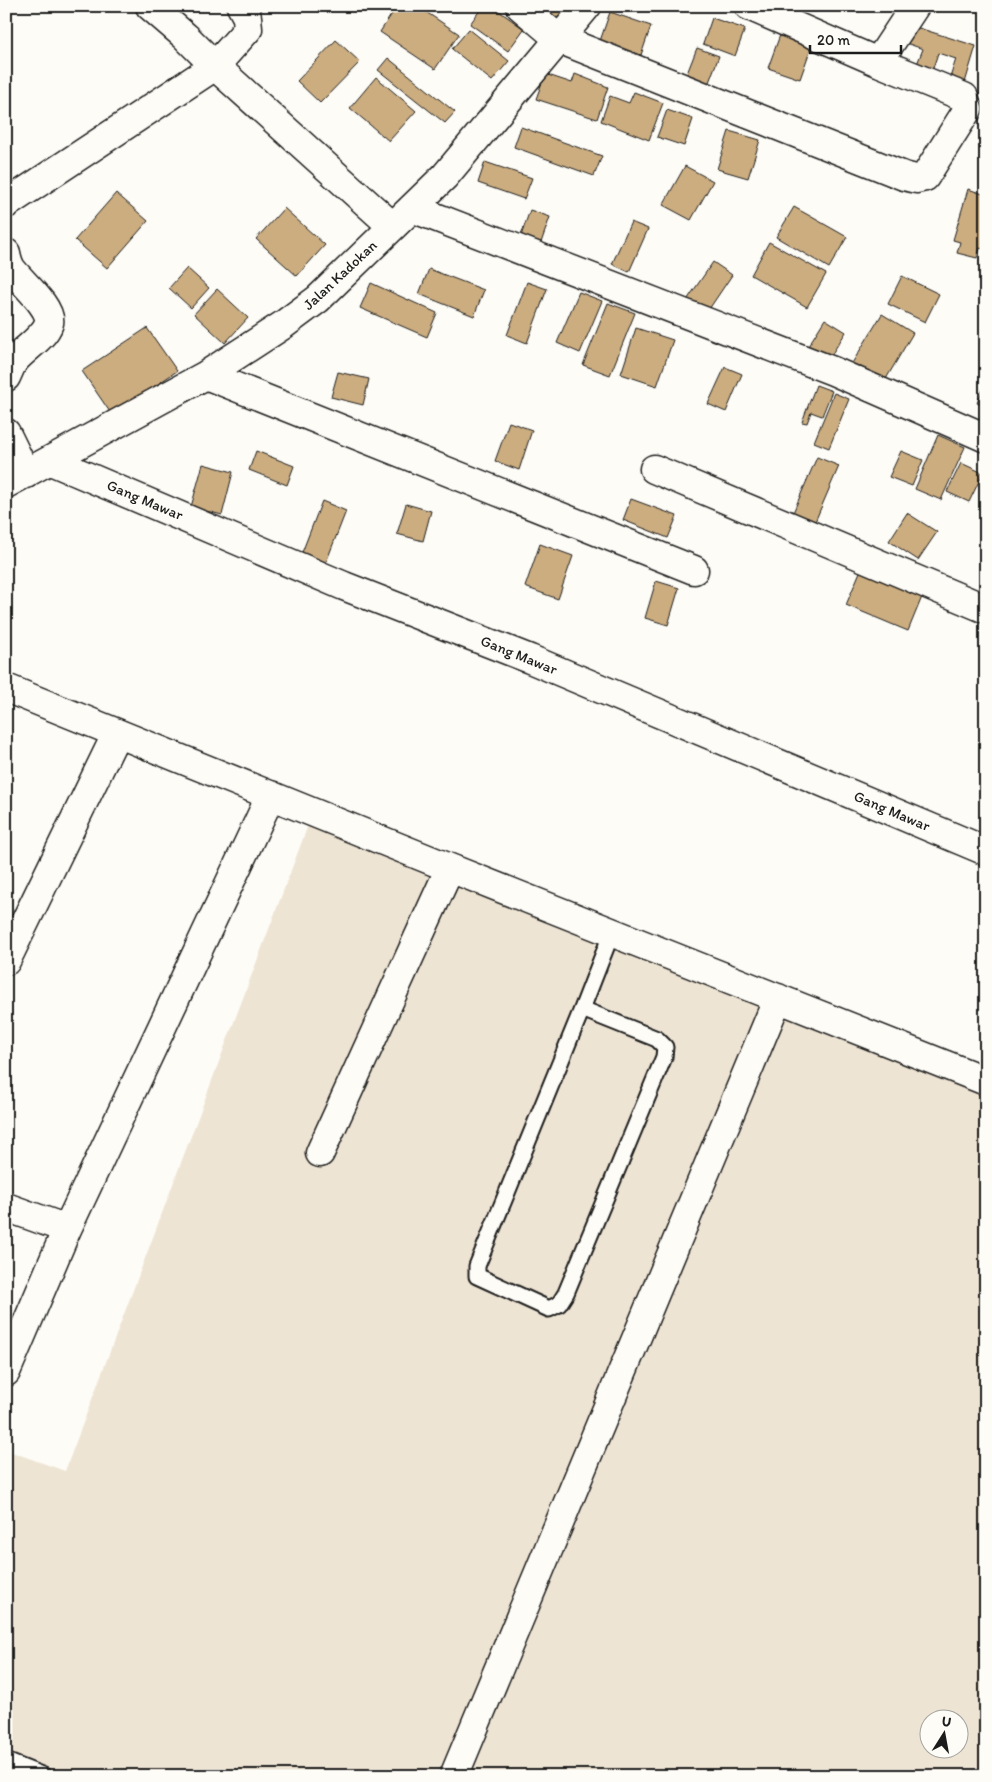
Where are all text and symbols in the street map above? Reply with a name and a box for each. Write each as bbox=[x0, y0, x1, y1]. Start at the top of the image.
scale bar bbox=[810, 22, 901, 54]
text: 20 m bbox=[817, 31, 851, 49]
street label: Jalan Kadokan bbox=[299, 236, 381, 314]
street label: Gang Mawar bbox=[104, 476, 186, 524]
street label: Gang Mawar bbox=[478, 631, 560, 679]
street label: Gang Mawar bbox=[851, 787, 933, 835]
north arrow bbox=[920, 1710, 970, 1760]
text: U bbox=[940, 1712, 953, 1731]

